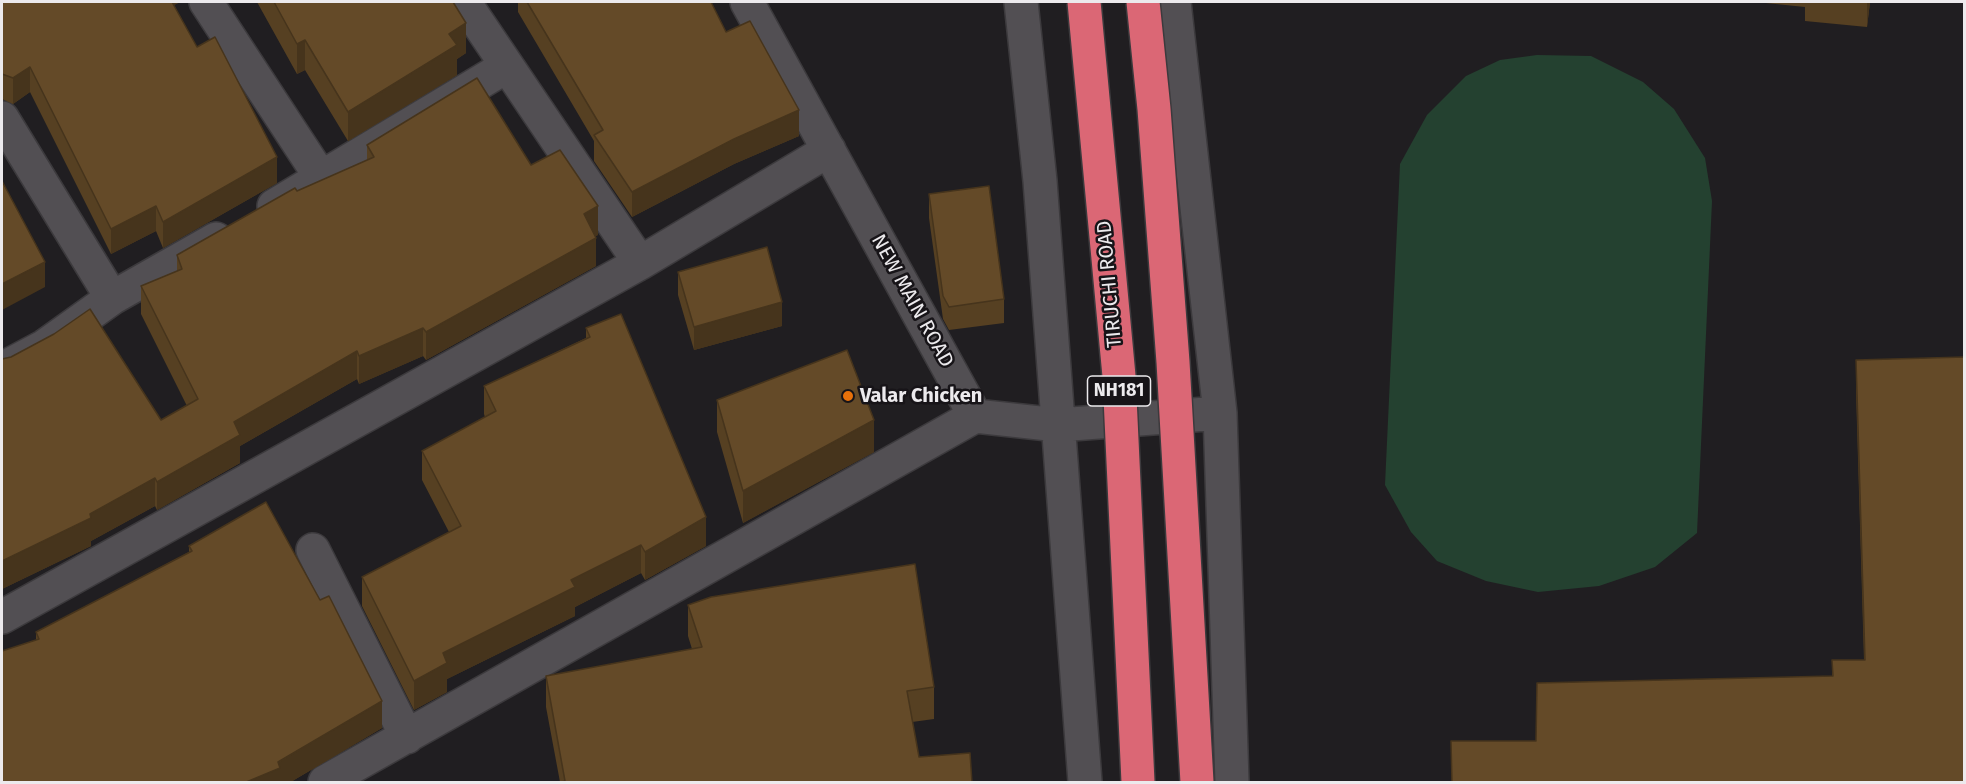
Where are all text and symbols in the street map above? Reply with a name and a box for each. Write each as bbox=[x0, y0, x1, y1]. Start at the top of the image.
street label: TIRUCHI ROAD bbox=[1092, 220, 1128, 348]
street label: NEW MAIN ROAD bbox=[866, 230, 958, 372]
road number: NH181 bbox=[1088, 376, 1150, 406]
place label: Valar Chicken bbox=[860, 384, 982, 408]
marker: Valar Chicken bbox=[841, 389, 855, 403]

